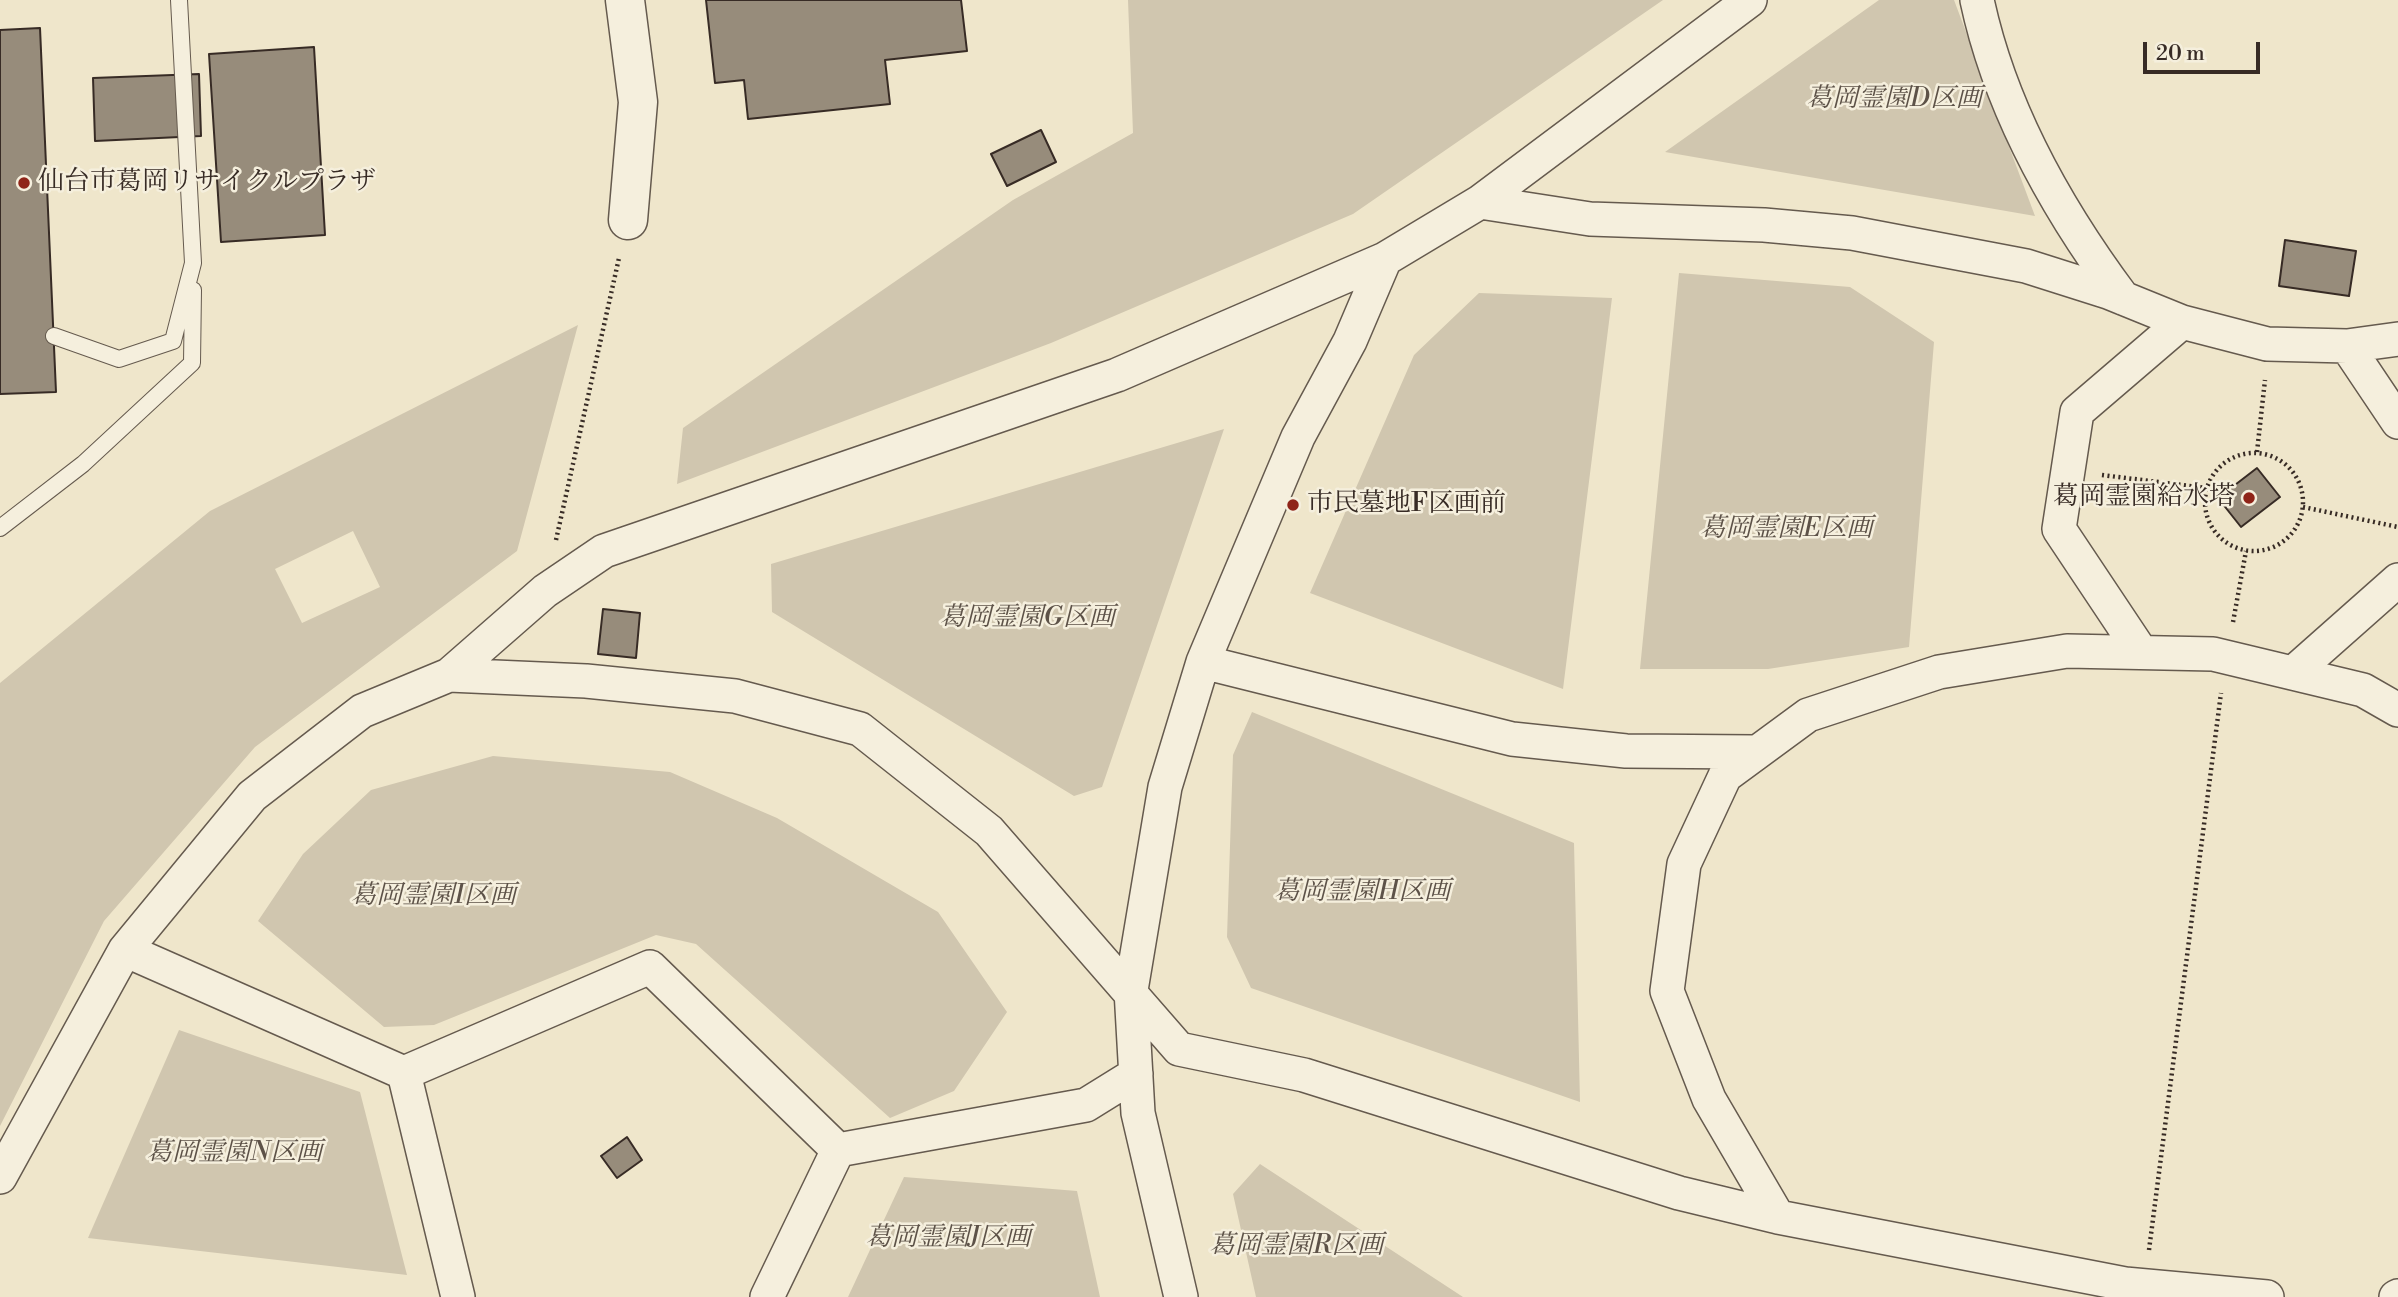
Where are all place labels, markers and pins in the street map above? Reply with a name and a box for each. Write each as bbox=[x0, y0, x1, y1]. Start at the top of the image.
place label: 仙台市葛岡リサイクルプラザ bbox=[38, 167, 376, 199]
marker: 仙台市葛岡リサイクルプラザ bbox=[16, 175, 32, 191]
place label: 葛岡霊園給水塔 bbox=[2053, 482, 2235, 514]
place label: 市民墓地F区画前 bbox=[1307, 489, 1506, 521]
marker: 葛岡霊園給水塔 bbox=[2241, 490, 2257, 506]
marker: 市民墓地F区画前 bbox=[1285, 497, 1301, 513]

